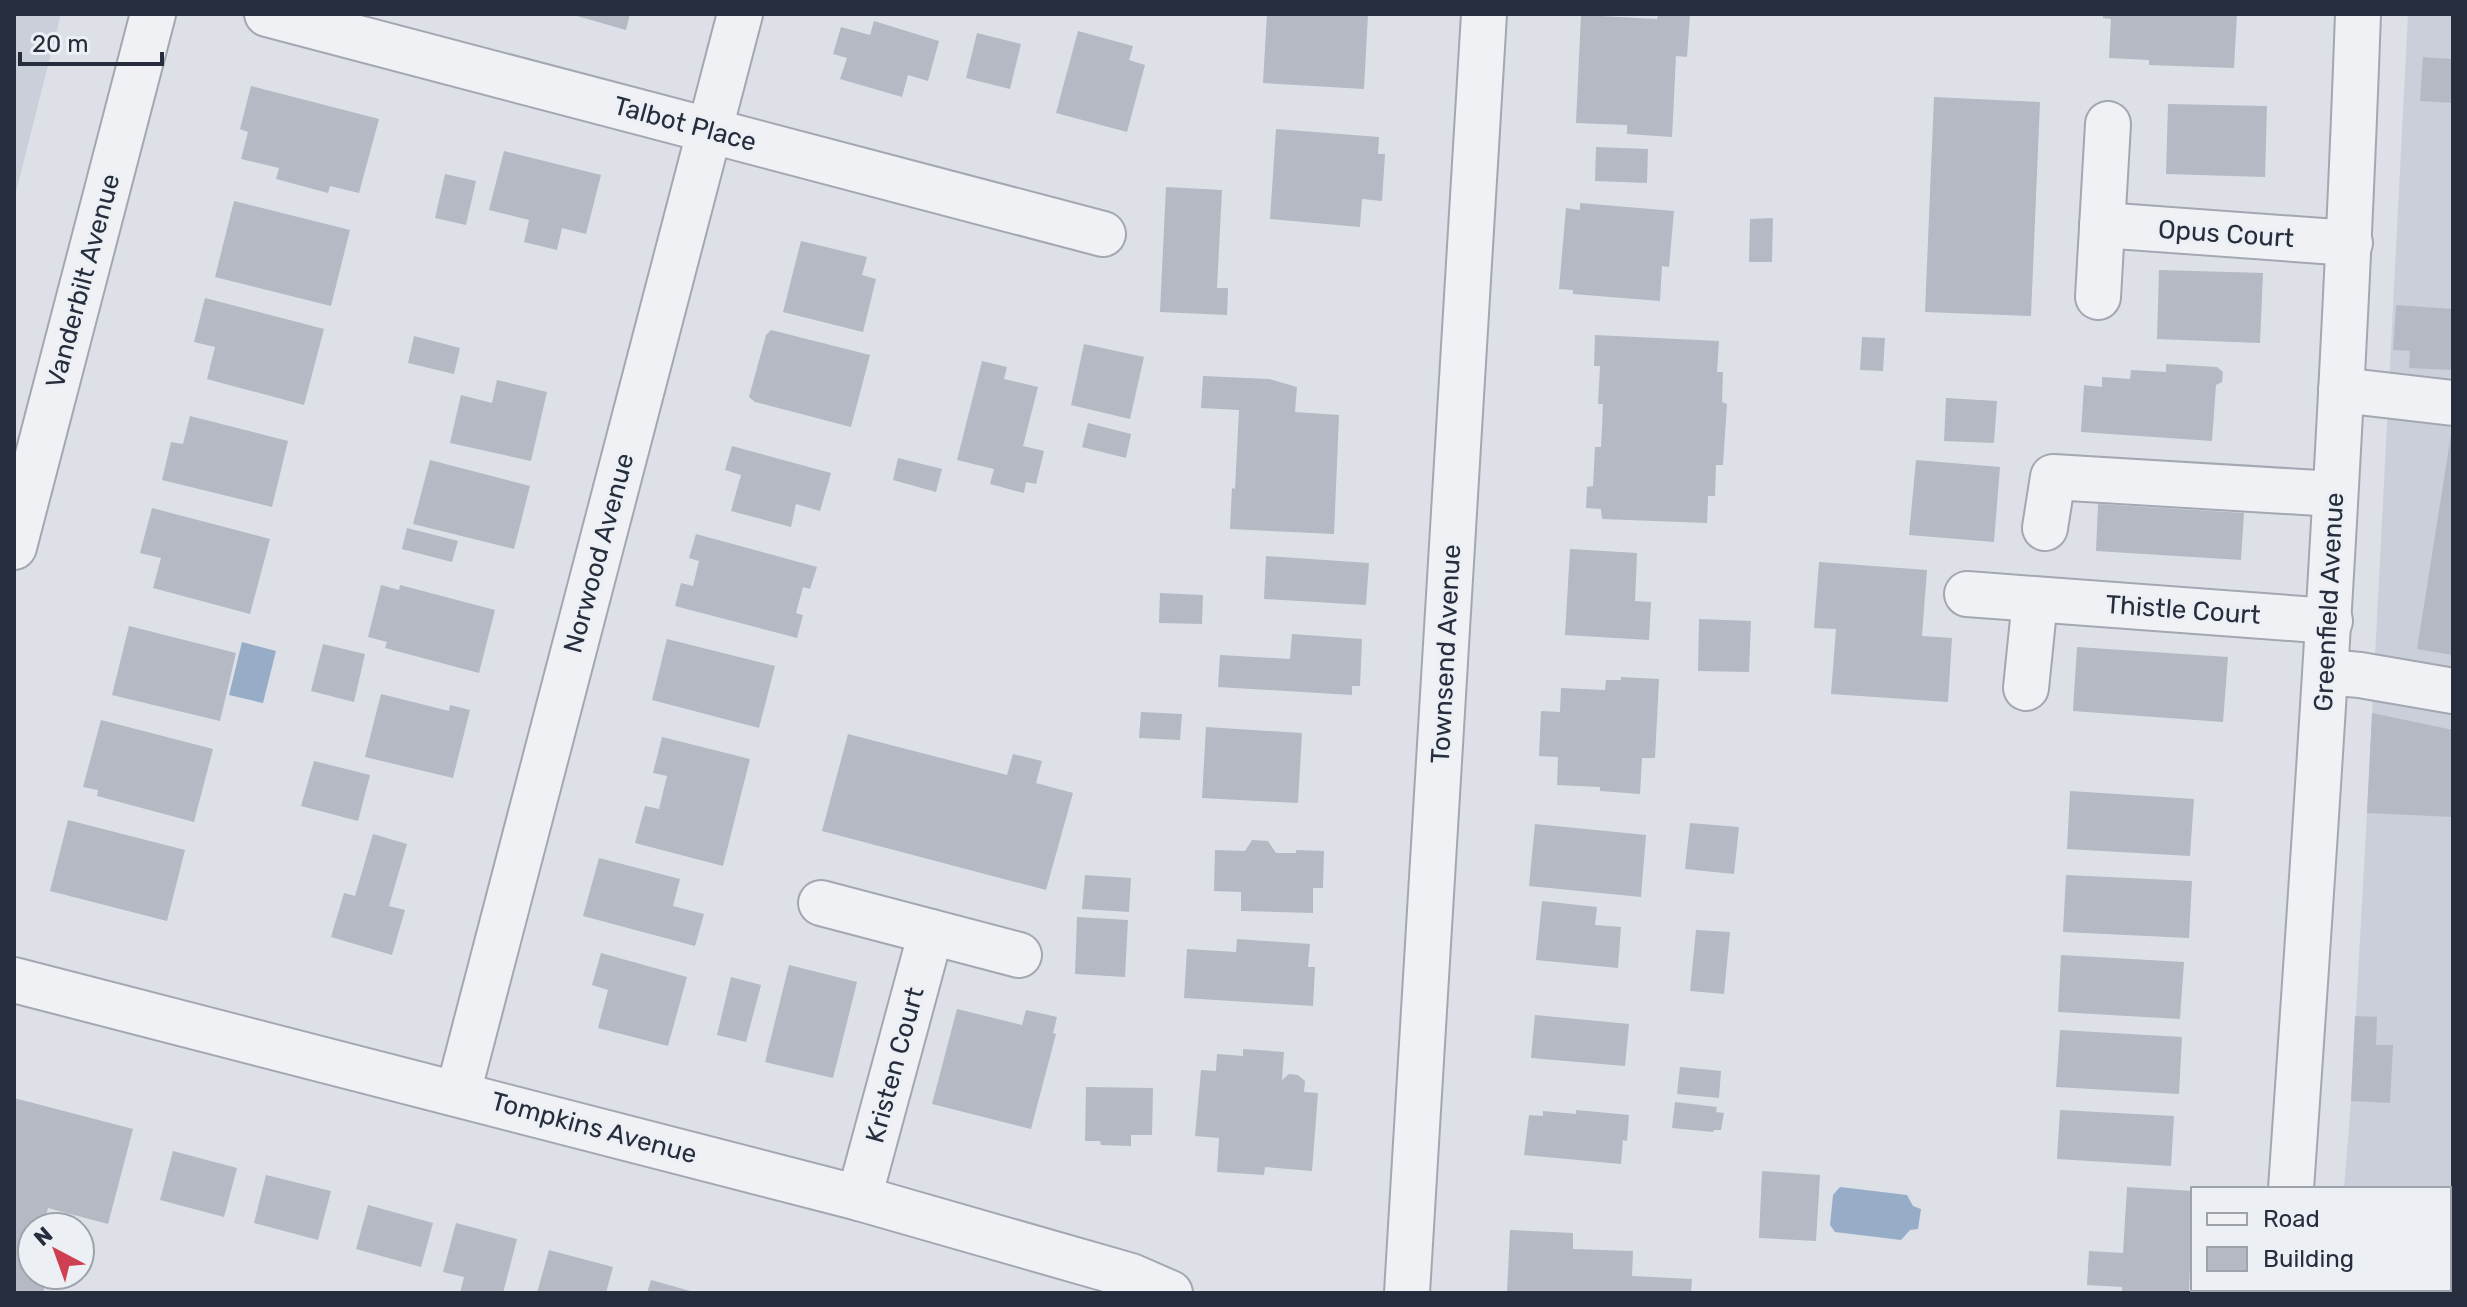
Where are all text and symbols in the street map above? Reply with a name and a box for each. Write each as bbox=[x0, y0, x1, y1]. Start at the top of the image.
scale bar bbox=[20, 16, 162, 66]
text: 20 m bbox=[32, 30, 89, 58]
street label: Talbot Place bbox=[610, 90, 760, 158]
street label: Vanderbilt Avenue bbox=[39, 170, 127, 392]
street label: Opus Court bbox=[2157, 214, 2295, 254]
street label: Norwood Avenue bbox=[557, 450, 641, 656]
street label: Greenfield Avenue bbox=[2308, 492, 2350, 712]
street label: Townsend Avenue bbox=[1425, 544, 1467, 764]
street label: Thistle Court bbox=[2104, 589, 2262, 631]
street label: Kristen Court bbox=[859, 984, 931, 1146]
street label: Tompkins Avenue bbox=[488, 1086, 700, 1170]
legend bbox=[2191, 1187, 2451, 1291]
text: Road bbox=[2263, 1205, 2320, 1233]
north arrow bbox=[16, 1211, 96, 1291]
text: N bbox=[28, 1221, 58, 1252]
text: Building bbox=[2263, 1245, 2354, 1273]

